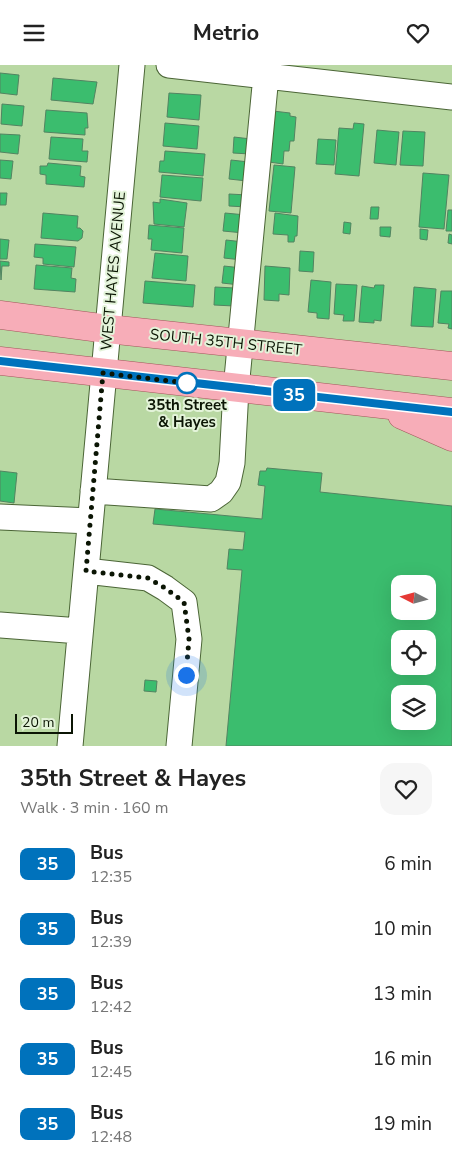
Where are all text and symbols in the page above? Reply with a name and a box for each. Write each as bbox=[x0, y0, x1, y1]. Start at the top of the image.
text: Metrio bbox=[193, 18, 259, 48]
icon: menu bbox=[20, 19, 48, 47]
icon: heart bbox=[404, 19, 432, 47]
street label: WEST HAYES AVENUE bbox=[96, 191, 130, 351]
street label: SOUTH 35TH STREET bbox=[149, 324, 303, 360]
marker: 35th Street & Hayes bbox=[176, 372, 198, 394]
line badge: 35 bbox=[272, 379, 316, 411]
text: 35 bbox=[283, 383, 305, 407]
place label: 35th Street & Hayes bbox=[147, 395, 227, 432]
north arrow bbox=[391, 575, 436, 620]
map controls bbox=[391, 575, 436, 730]
button: locate bbox=[391, 630, 436, 675]
your location bbox=[174, 663, 199, 688]
button: layers bbox=[391, 685, 436, 730]
scale bar bbox=[15, 711, 72, 734]
text: 20 m bbox=[22, 713, 54, 732]
text: 35th Street & Hayes bbox=[20, 762, 246, 794]
button: heart bbox=[380, 763, 432, 815]
text: Walk · 3 min · 160 m bbox=[20, 797, 168, 819]
text: Bus bbox=[90, 840, 123, 866]
text: 6 min bbox=[384, 851, 432, 877]
text: 35 bbox=[37, 852, 58, 876]
text: 12:35 bbox=[90, 866, 132, 888]
text: Bus bbox=[90, 905, 123, 931]
text: 10 min bbox=[373, 916, 432, 942]
text: 35 bbox=[37, 917, 58, 941]
text: 12:39 bbox=[90, 931, 132, 953]
text: Bus bbox=[90, 970, 123, 996]
text: 13 min bbox=[373, 981, 432, 1007]
text: 35 bbox=[37, 982, 58, 1006]
text: 12:42 bbox=[90, 996, 132, 1018]
text: Bus bbox=[90, 1035, 123, 1061]
text: 16 min bbox=[373, 1046, 432, 1072]
text: 35 bbox=[37, 1047, 58, 1071]
text: 12:45 bbox=[90, 1061, 132, 1083]
text: Bus bbox=[90, 1100, 123, 1126]
text: 19 min bbox=[373, 1111, 432, 1137]
text: 35 bbox=[37, 1112, 58, 1136]
text: 12:48 bbox=[90, 1126, 132, 1148]

